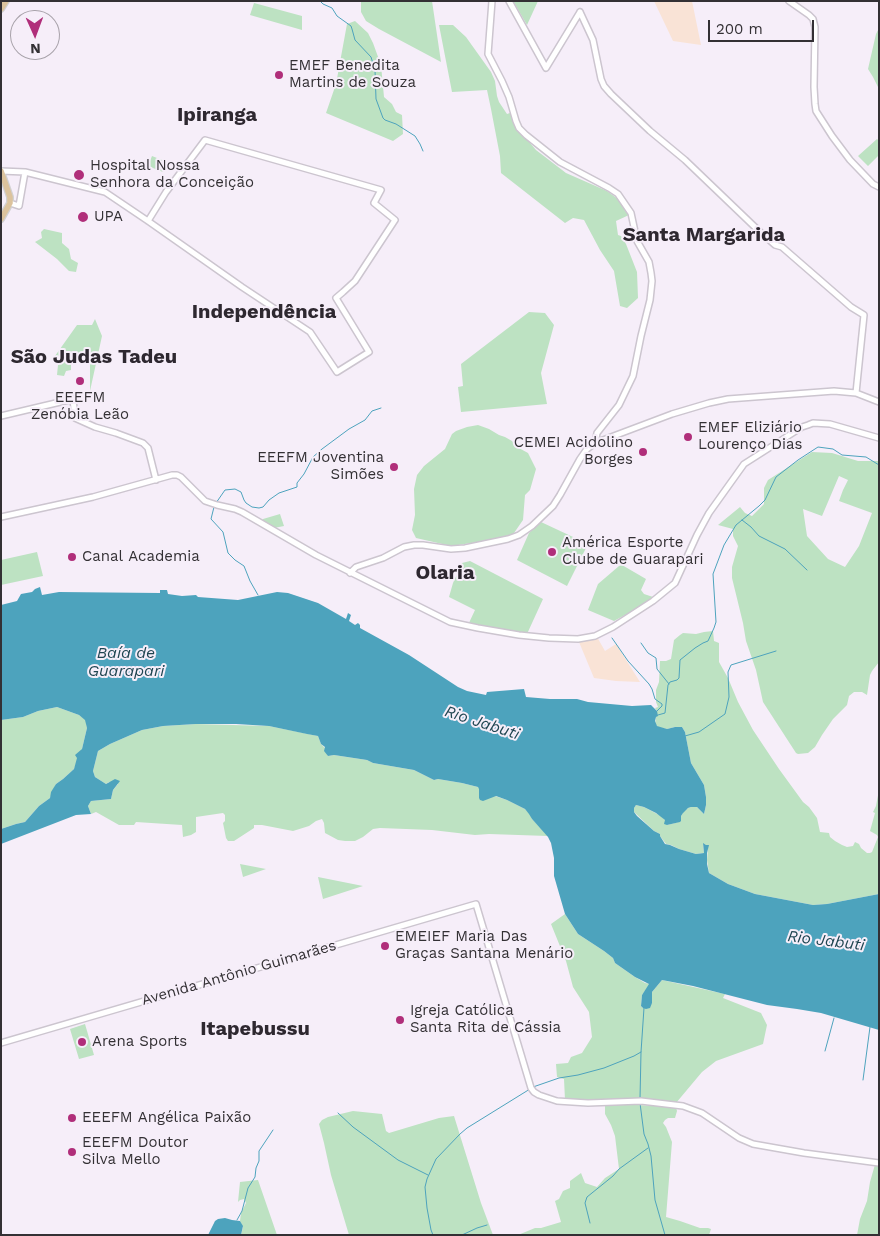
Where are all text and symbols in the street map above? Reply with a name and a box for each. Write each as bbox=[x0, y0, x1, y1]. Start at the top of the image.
north arrow bbox=[10, 10, 60, 60]
scale bar bbox=[710, 10, 816, 42]
text: 200 m bbox=[716, 20, 763, 38]
text: N bbox=[30, 41, 41, 57]
place label: EMEF Benedita Martins de Souza bbox=[289, 57, 416, 92]
marker: EMEF Benedita Martins de Souza bbox=[273, 69, 285, 81]
district label: Ipiranga bbox=[177, 103, 257, 127]
place label: Hospital Nossa Senhora da Conceição bbox=[90, 157, 254, 192]
marker: Hospital Nossa Senhora da Conceição bbox=[72, 168, 86, 182]
place label: UPA bbox=[94, 208, 123, 226]
marker: UPA bbox=[76, 210, 90, 224]
district label: Santa Margarida bbox=[623, 223, 785, 247]
district label: Independência bbox=[192, 300, 336, 324]
district label: São Judas Tadeu bbox=[11, 345, 177, 369]
marker: EEEFM Zenóbia Leão bbox=[74, 375, 86, 387]
place label: EEEFM Zenóbia Leão bbox=[31, 389, 129, 424]
place label: EMEF Eliziário Lourenço Dias bbox=[698, 419, 802, 454]
marker: EMEF Eliziário Lourenço Dias bbox=[682, 431, 694, 443]
place label: CEMEI Acidolino Borges bbox=[514, 434, 633, 469]
marker: CEMEI Acidolino Borges bbox=[637, 446, 649, 458]
place label: EEEFM Joventina Simões bbox=[257, 449, 384, 484]
marker: EEEFM Joventina Simões bbox=[388, 461, 400, 473]
place label: América Esporte Clube de Guarapari bbox=[562, 534, 703, 569]
marker: América Esporte Clube de Guarapari bbox=[546, 546, 558, 558]
place label: Canal Academia bbox=[82, 548, 200, 566]
marker: Canal Academia bbox=[66, 551, 78, 563]
district label: Olaria bbox=[415, 561, 475, 585]
water label: Baía de Guarapari bbox=[88, 643, 164, 681]
water label: Rio Jabuti bbox=[442, 702, 522, 744]
water label: Rio Jabuti bbox=[786, 927, 866, 955]
place label: EMEIEF Maria Das Graças Santana Menário bbox=[395, 928, 573, 963]
street label: Avenida Antônio Guimarães bbox=[140, 937, 338, 1009]
marker: EMEIEF Maria Das Graças Santana Menário bbox=[379, 940, 391, 952]
place label: Igreja Católica Santa Rita de Cássia bbox=[410, 1002, 561, 1037]
marker: Igreja Católica Santa Rita de Cássia bbox=[394, 1014, 406, 1026]
district label: Itapebussu bbox=[200, 1017, 310, 1041]
place label: Arena Sports bbox=[92, 1033, 187, 1051]
marker: Arena Sports bbox=[76, 1036, 88, 1048]
place label: EEEFM Angélica Paixão bbox=[82, 1109, 251, 1127]
marker: EEEFM Angélica Paixão bbox=[66, 1112, 78, 1124]
place label: EEEFM Doutor Silva Mello bbox=[82, 1134, 188, 1169]
marker: EEEFM Doutor Silva Mello bbox=[66, 1146, 78, 1158]

